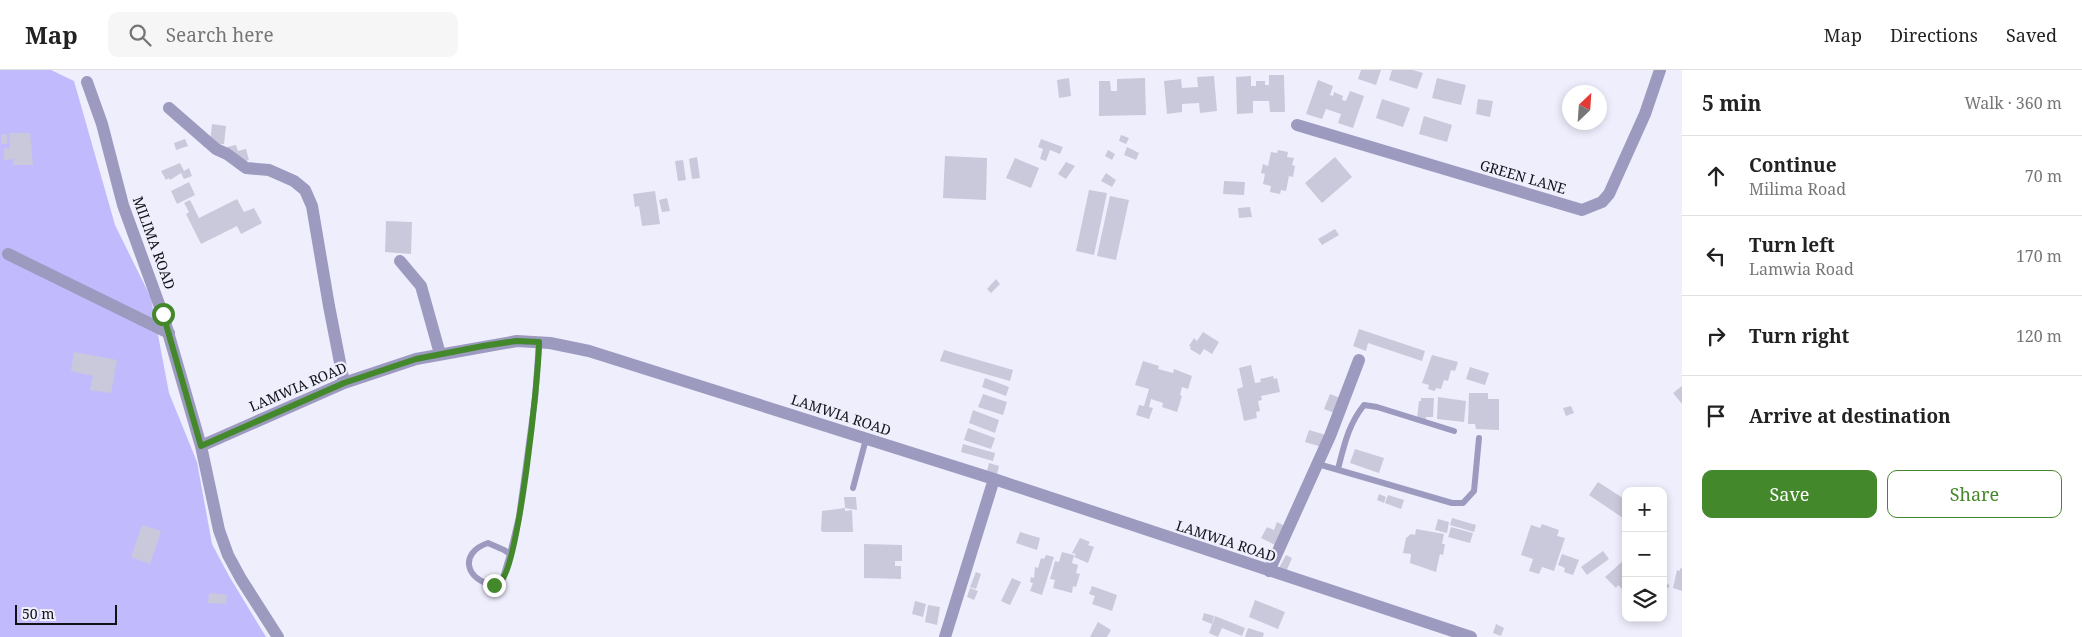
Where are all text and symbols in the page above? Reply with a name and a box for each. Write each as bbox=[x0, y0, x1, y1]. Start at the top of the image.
search box bbox=[108, 12, 458, 57]
text: Map bbox=[25, 18, 78, 51]
icon: search bbox=[126, 21, 154, 49]
text: Search here bbox=[166, 22, 274, 48]
text: Map bbox=[1824, 23, 1862, 47]
text: Directions bbox=[1890, 23, 1978, 47]
text: Saved bbox=[2006, 23, 2057, 47]
north arrow bbox=[1562, 85, 1607, 130]
text: 5 min bbox=[1702, 89, 1761, 117]
text: Walk · 360 m bbox=[1965, 92, 2062, 114]
text: Continue bbox=[1749, 152, 1837, 178]
street label: GREEN LANE bbox=[1478, 155, 1569, 198]
icon: ahead bbox=[1702, 162, 1730, 190]
text: 70 m bbox=[2025, 165, 2062, 187]
text: Milima Road bbox=[1749, 178, 1846, 200]
street label: MILIMA ROAD bbox=[129, 194, 180, 292]
text: Turn left bbox=[1749, 232, 1835, 258]
icon: left bbox=[1702, 242, 1730, 270]
text: 170 m bbox=[2016, 245, 2062, 267]
text: Lamwia Road bbox=[1749, 258, 1854, 280]
route start bbox=[152, 303, 175, 326]
icon: right bbox=[1702, 322, 1730, 350]
text: Turn right bbox=[1749, 323, 1849, 349]
text: 120 m bbox=[2016, 325, 2062, 347]
street label: LAMWIA ROAD bbox=[246, 357, 349, 416]
street label: LAMWIA ROAD bbox=[789, 389, 894, 440]
icon: arrive bbox=[1702, 402, 1730, 430]
text: Arrive at destination bbox=[1749, 403, 1951, 429]
button: Save bbox=[1702, 470, 1877, 518]
button: Share bbox=[1887, 470, 2062, 518]
map controls bbox=[1622, 487, 1667, 622]
button: + bbox=[1622, 487, 1667, 532]
street label: LAMWIA ROAD bbox=[1174, 515, 1279, 566]
button: − bbox=[1622, 532, 1667, 577]
route end bbox=[483, 574, 506, 597]
button: layers bbox=[1622, 577, 1667, 622]
scale bar bbox=[15, 602, 118, 625]
text: 50 m bbox=[22, 604, 55, 623]

